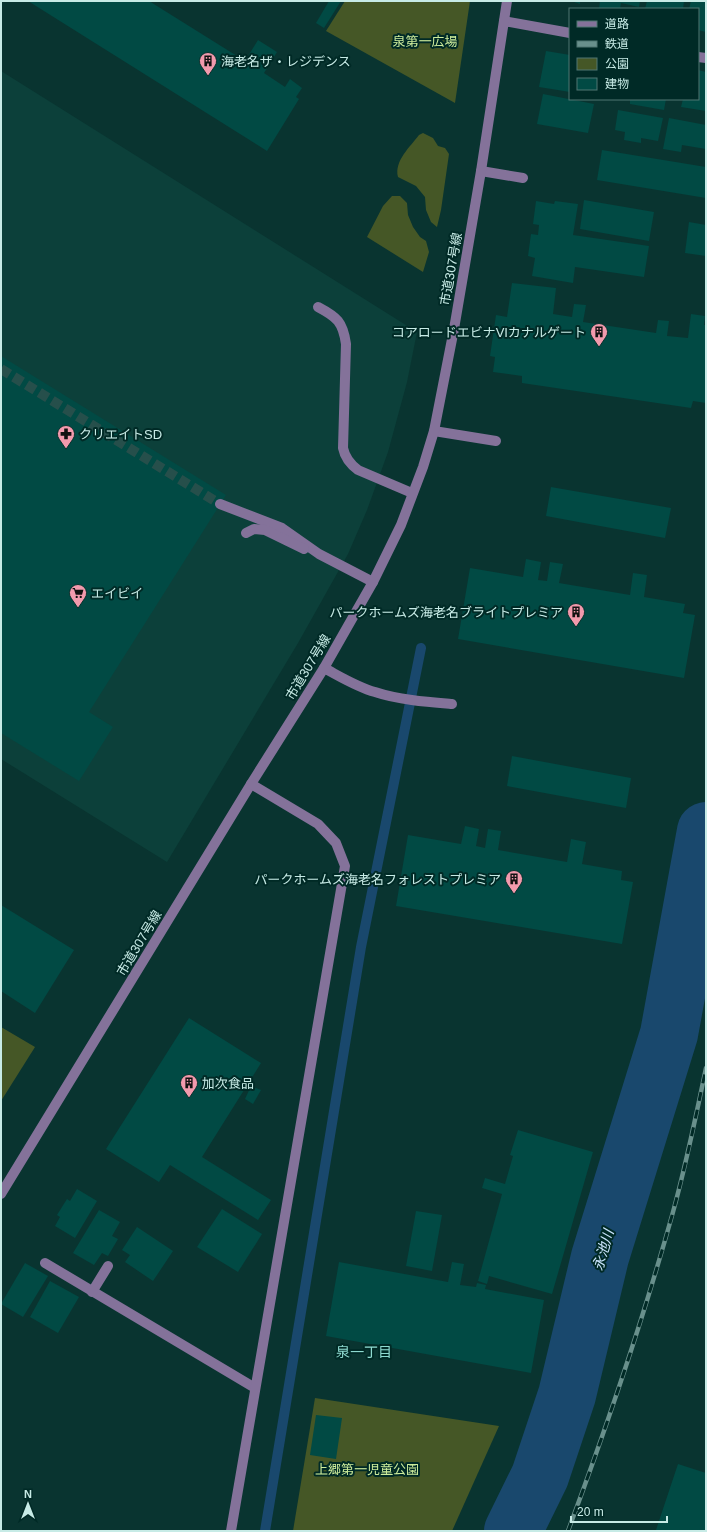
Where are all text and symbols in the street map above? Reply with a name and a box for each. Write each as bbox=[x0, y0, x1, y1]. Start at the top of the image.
legend bbox=[569, 8, 699, 100]
text: 道路 bbox=[605, 17, 629, 31]
park label: 泉第一広場 bbox=[392, 34, 458, 49]
text: 鉄道 bbox=[605, 37, 629, 51]
building icon: 海老名ザ・レジデンス bbox=[198, 51, 218, 76]
place label: 海老名ザ・レジデンス bbox=[221, 54, 351, 69]
text: 公園 bbox=[605, 57, 629, 71]
text: 建物 bbox=[605, 77, 629, 91]
street label: 市道307号線 bbox=[437, 231, 465, 307]
building icon: コアロードエビナVIカナルゲート bbox=[589, 322, 609, 347]
place label: コアロードエビナVIカナルゲート bbox=[392, 325, 586, 340]
pharmacy icon: クリエイトSD bbox=[56, 424, 76, 449]
place label: クリエイトSD bbox=[79, 427, 162, 442]
supermarket icon: エイビイ bbox=[68, 583, 88, 608]
place label: エイビイ bbox=[91, 586, 143, 601]
building icon: パークホームズ海老名ブライトプレミア bbox=[566, 602, 586, 627]
place label: パークホームズ海老名ブライトプレミア bbox=[329, 605, 563, 620]
street label: 市道307号線 bbox=[283, 632, 333, 702]
building icon: パークホームズ海老名フォレストプレミア bbox=[504, 869, 524, 894]
place label: パークホームズ海老名フォレストプレミア bbox=[254, 872, 501, 887]
street label: 市道307号線 bbox=[114, 908, 164, 978]
building icon: 加次食品 bbox=[179, 1073, 199, 1098]
place label: 加次食品 bbox=[202, 1076, 254, 1091]
water label: 永池川 bbox=[590, 1226, 617, 1272]
district label: 泉一丁目 bbox=[336, 1344, 392, 1360]
park label: 上郷第一児童公園 bbox=[315, 1462, 419, 1477]
north arrow bbox=[8, 1484, 48, 1524]
text: N bbox=[24, 1488, 32, 1500]
scale bar bbox=[571, 1498, 667, 1524]
text: 20 m bbox=[577, 1505, 604, 1519]

